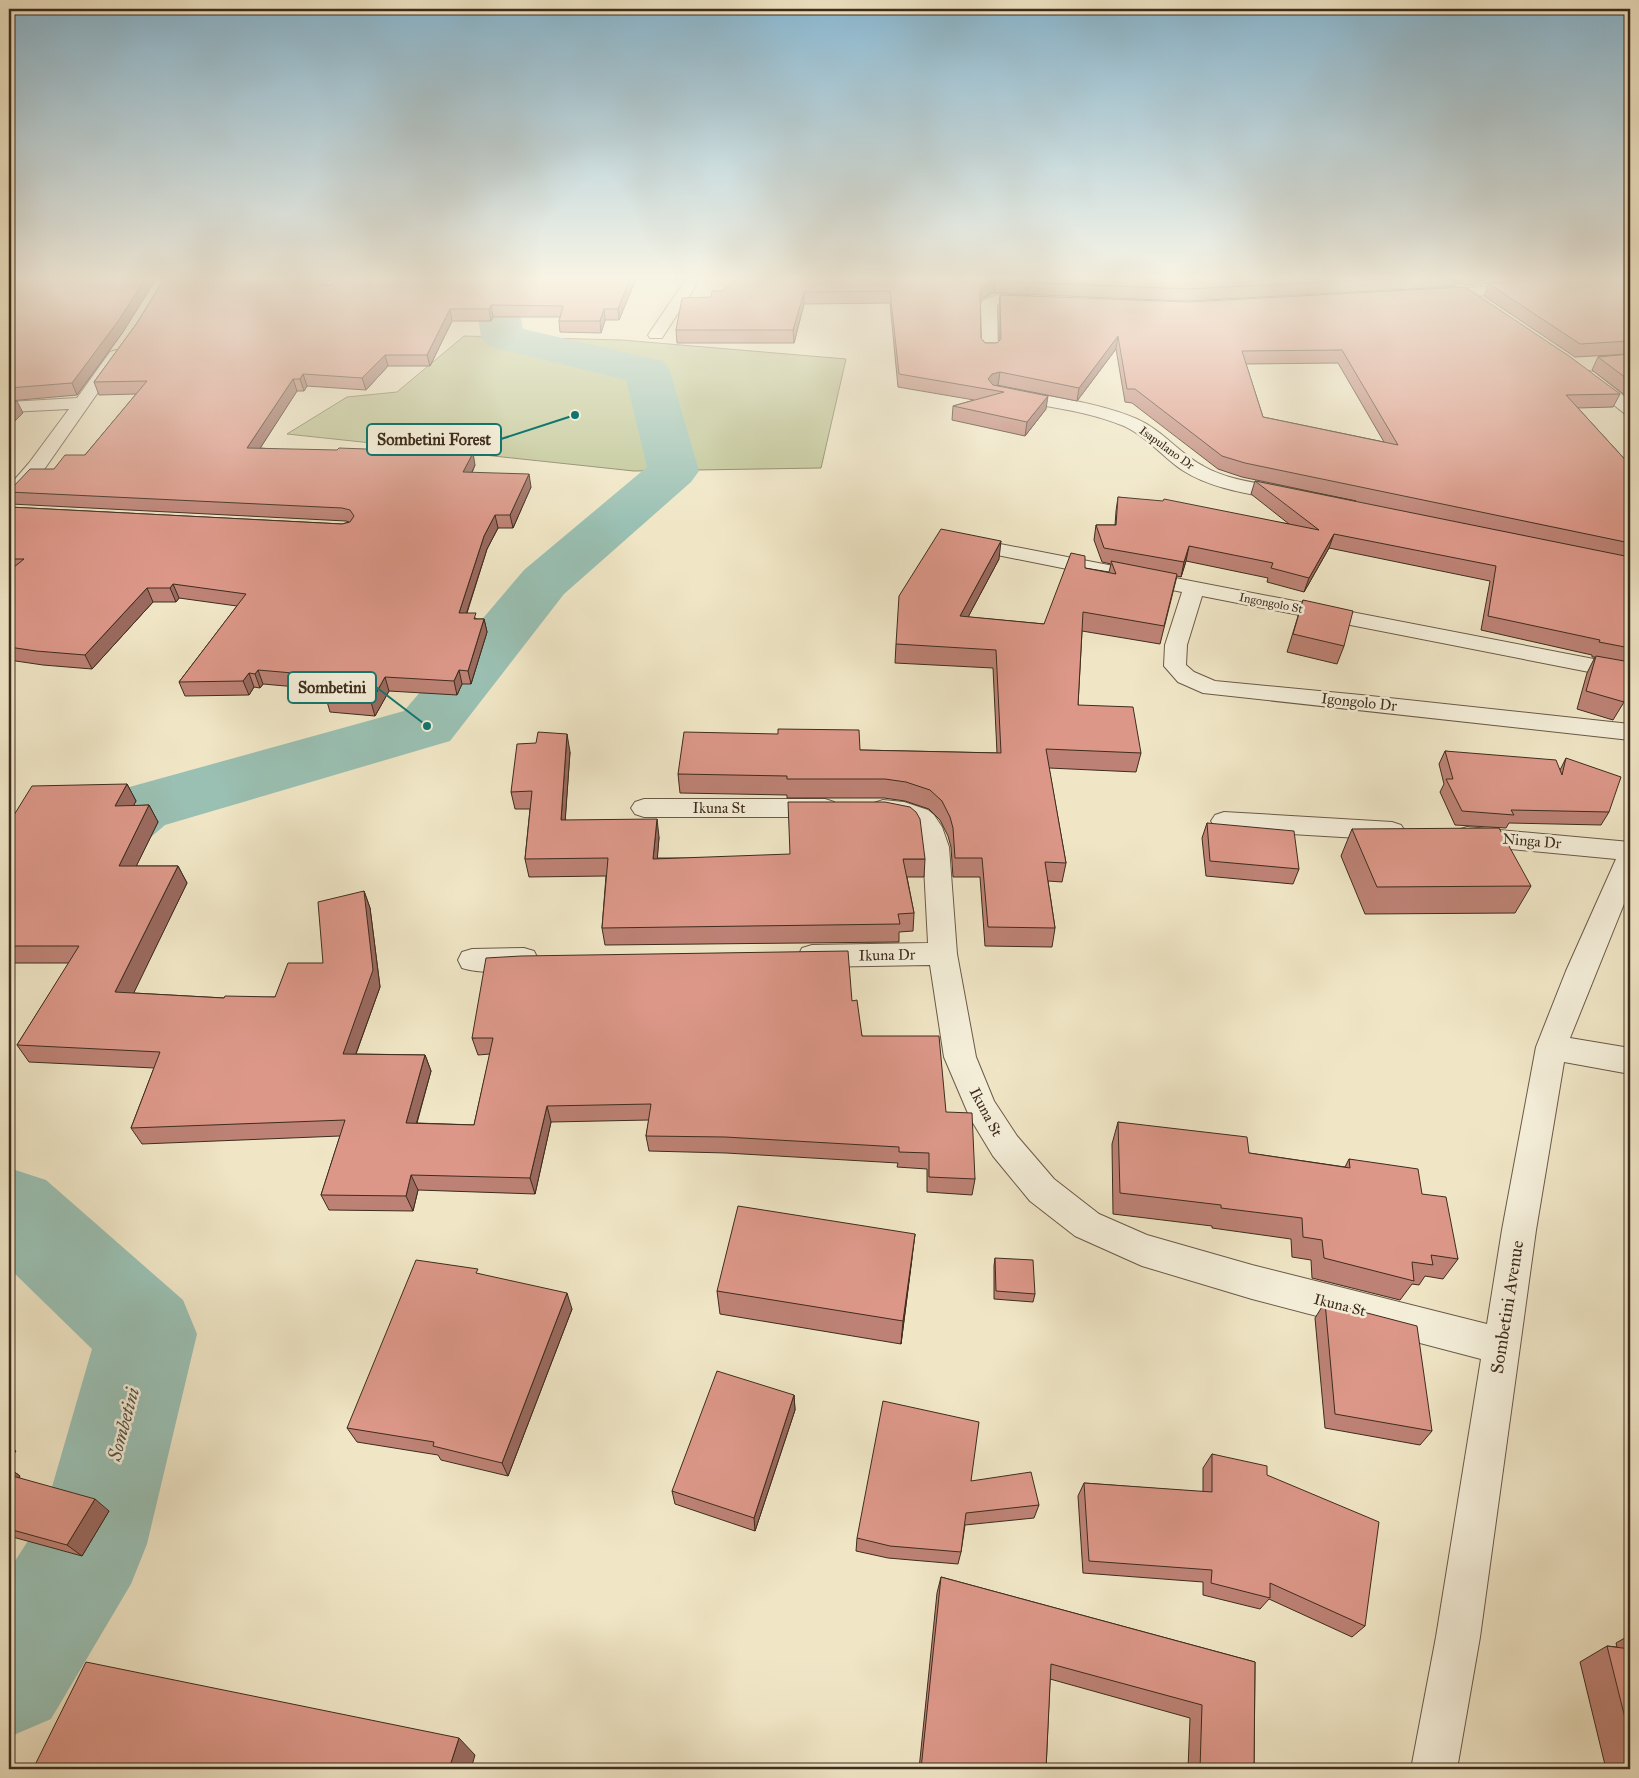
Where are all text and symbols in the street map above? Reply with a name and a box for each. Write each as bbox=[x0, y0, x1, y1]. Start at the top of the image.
street label: Isapulano Dr bbox=[1137, 423, 1198, 473]
callout: Sombetini Forest bbox=[367, 424, 501, 455]
text: Sombetini Forest bbox=[377, 430, 491, 449]
street label: Ingongolo St bbox=[1238, 590, 1305, 617]
callout: Sombetini bbox=[288, 672, 376, 703]
text: Sombetini bbox=[298, 678, 367, 697]
street label: Igongolo Dr bbox=[1320, 689, 1398, 715]
street label: Ikuna St bbox=[692, 799, 746, 817]
street label: Ninga Dr bbox=[1502, 829, 1563, 853]
street label: Ikuna Dr bbox=[859, 946, 916, 964]
street label: Ikuna St bbox=[966, 1084, 1007, 1140]
street label: Sombetini Avenue bbox=[1486, 1239, 1528, 1375]
street label: Ikuna St bbox=[1312, 1290, 1369, 1320]
water label: Sombetini bbox=[102, 1385, 144, 1464]

